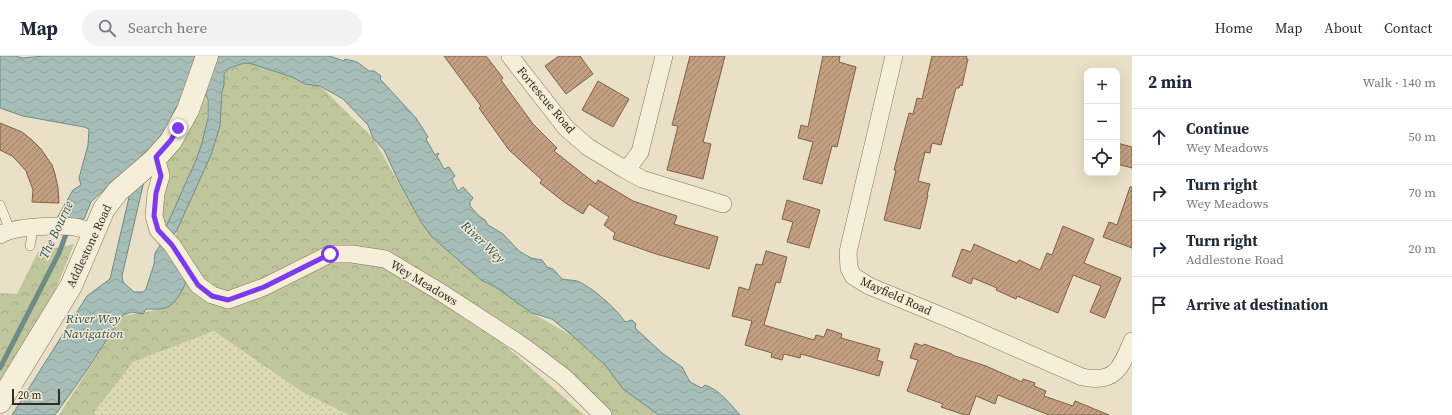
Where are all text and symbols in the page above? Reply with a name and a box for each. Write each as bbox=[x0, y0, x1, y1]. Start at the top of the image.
search box bbox=[82, 10, 362, 46]
text: Map bbox=[20, 15, 58, 41]
icon: search bbox=[96, 17, 118, 39]
text: Search here bbox=[128, 17, 207, 38]
text: Home bbox=[1215, 18, 1253, 38]
text: Map bbox=[1275, 18, 1302, 38]
text: About bbox=[1324, 18, 1362, 38]
text: Contact bbox=[1384, 18, 1432, 38]
street label: Fortescue Road bbox=[513, 63, 579, 137]
map controls bbox=[1084, 68, 1120, 176]
button: + bbox=[1084, 68, 1120, 104]
text: 2 min bbox=[1148, 70, 1192, 94]
text: Walk · 140 m bbox=[1363, 74, 1436, 91]
button: − bbox=[1084, 104, 1120, 140]
text: Continue bbox=[1186, 118, 1249, 139]
route end bbox=[169, 119, 187, 137]
icon: ahead bbox=[1148, 126, 1170, 148]
text: 50 m bbox=[1408, 128, 1436, 145]
text: Wey Meadows bbox=[1186, 139, 1268, 156]
button: locate bbox=[1084, 140, 1120, 176]
text: Turn right bbox=[1186, 174, 1258, 195]
icon: right bbox=[1148, 182, 1170, 204]
text: 70 m bbox=[1408, 184, 1436, 201]
text: Wey Meadows bbox=[1186, 195, 1268, 212]
water label: The Bourne bbox=[35, 198, 77, 262]
street label: Addlestone Road bbox=[63, 202, 115, 290]
water label: River Wey bbox=[457, 216, 509, 268]
text: Turn right bbox=[1186, 230, 1258, 251]
icon: right bbox=[1148, 238, 1170, 260]
text: 20 m bbox=[1408, 240, 1436, 257]
route start bbox=[321, 245, 339, 263]
text: Addlestone Road bbox=[1186, 251, 1284, 268]
street label: Wey Meadows bbox=[387, 257, 461, 309]
street label: Mayfield Road bbox=[858, 273, 934, 319]
icon: arrive bbox=[1148, 294, 1170, 316]
text: Arrive at destination bbox=[1186, 294, 1328, 315]
water label: River Wey Navigation bbox=[62, 310, 124, 342]
scale bar bbox=[12, 387, 60, 406]
text: 20 m bbox=[18, 388, 41, 403]

